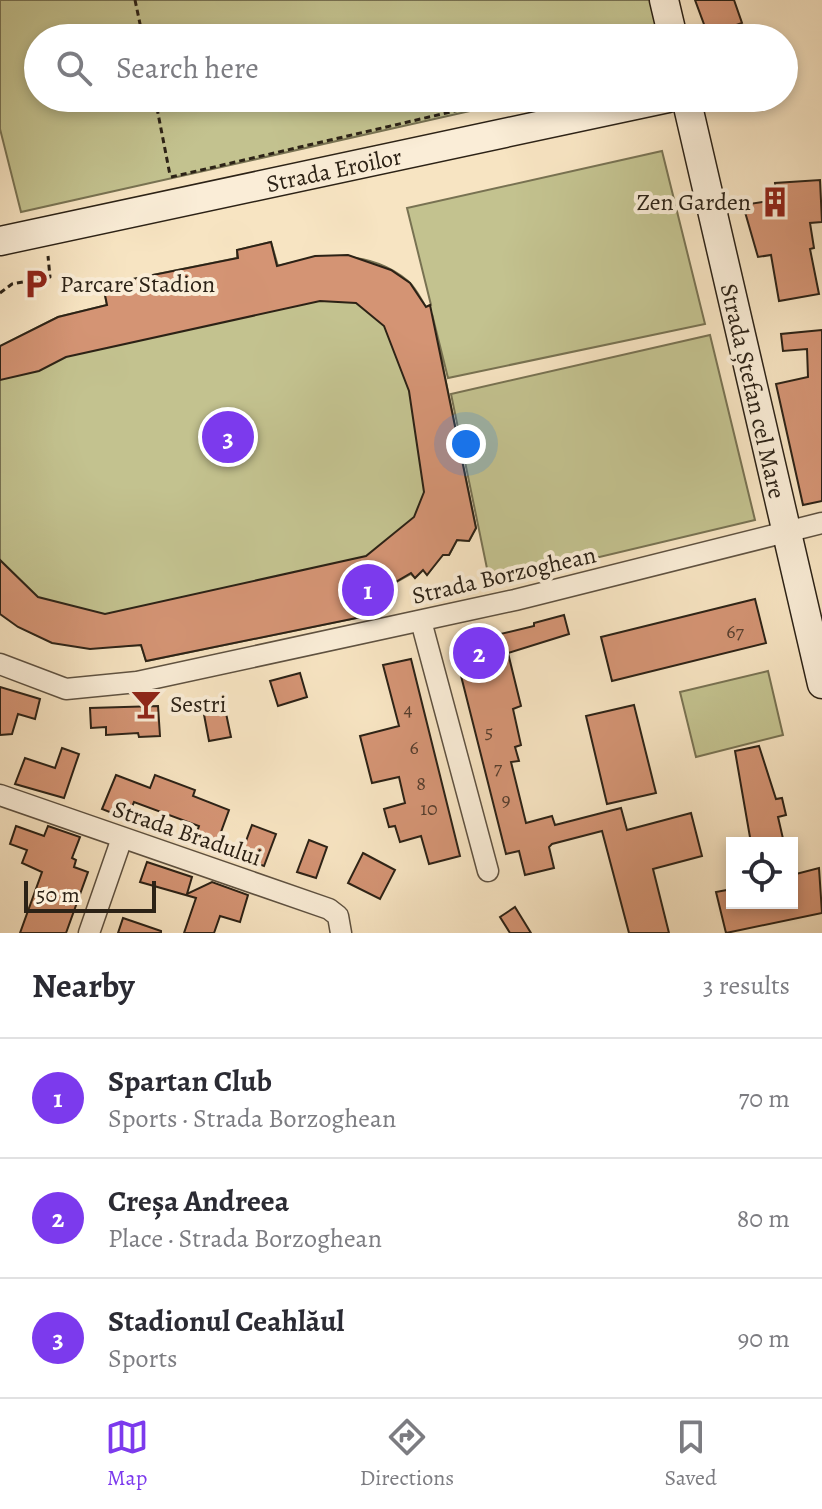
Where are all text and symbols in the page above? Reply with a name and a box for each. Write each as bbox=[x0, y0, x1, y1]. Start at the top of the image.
search box bbox=[24, 24, 798, 112]
icon: search bbox=[52, 46, 96, 90]
text: Search here bbox=[116, 48, 259, 88]
street label: Strada Eroilor bbox=[263, 140, 405, 200]
building icon: Zen Garden bbox=[758, 185, 792, 219]
place label: Zen Garden bbox=[636, 186, 751, 218]
parking icon: Parcare Stadion bbox=[19, 267, 53, 301]
place label: Parcare Stadion bbox=[60, 268, 215, 300]
street label: Strada Ștefan cel Mare bbox=[713, 280, 793, 502]
pin: 3 bbox=[202, 407, 254, 467]
your location bbox=[446, 424, 486, 464]
street label: Strada Borzoghean bbox=[409, 538, 599, 612]
pin: 1 bbox=[342, 560, 394, 620]
house number: 67 bbox=[726, 618, 744, 645]
pin: 2 bbox=[453, 623, 505, 683]
bar icon: Sestri bbox=[129, 687, 163, 721]
place label: Sestri bbox=[170, 688, 227, 720]
house number: 4 bbox=[403, 696, 413, 723]
house number: 5 bbox=[485, 718, 493, 745]
house number: 6 bbox=[409, 734, 419, 761]
house number: 7 bbox=[494, 754, 503, 781]
house number: 8 bbox=[416, 770, 426, 797]
house number: 9 bbox=[501, 786, 511, 813]
street label: Strada Bradului bbox=[108, 793, 266, 873]
house number: 10 bbox=[420, 795, 438, 822]
map controls bbox=[726, 837, 798, 909]
button: locate bbox=[726, 837, 798, 909]
scale bar bbox=[24, 877, 156, 913]
text: 50 m bbox=[36, 880, 80, 910]
text: Nearby bbox=[32, 962, 135, 1009]
text: 3 results bbox=[703, 968, 790, 1003]
text: Spartan Club bbox=[108, 1061, 272, 1101]
text: 1 bbox=[53, 1081, 63, 1116]
text: 70 m bbox=[738, 1081, 790, 1116]
text: Sports · Strada Borzoghean bbox=[108, 1101, 396, 1136]
text: Creșa Andreea bbox=[108, 1181, 289, 1221]
text: 2 bbox=[52, 1201, 64, 1236]
text: 80 m bbox=[737, 1201, 790, 1236]
text: Place · Strada Borzoghean bbox=[108, 1221, 382, 1256]
text: Stadionul Ceahlăul bbox=[108, 1301, 345, 1341]
text: 3 bbox=[52, 1321, 64, 1356]
text: 90 m bbox=[738, 1321, 790, 1356]
text: Sports bbox=[108, 1341, 177, 1376]
tab: Map bbox=[105, 1415, 149, 1493]
tab: Directions bbox=[360, 1415, 454, 1493]
tab: Saved bbox=[665, 1415, 717, 1493]

